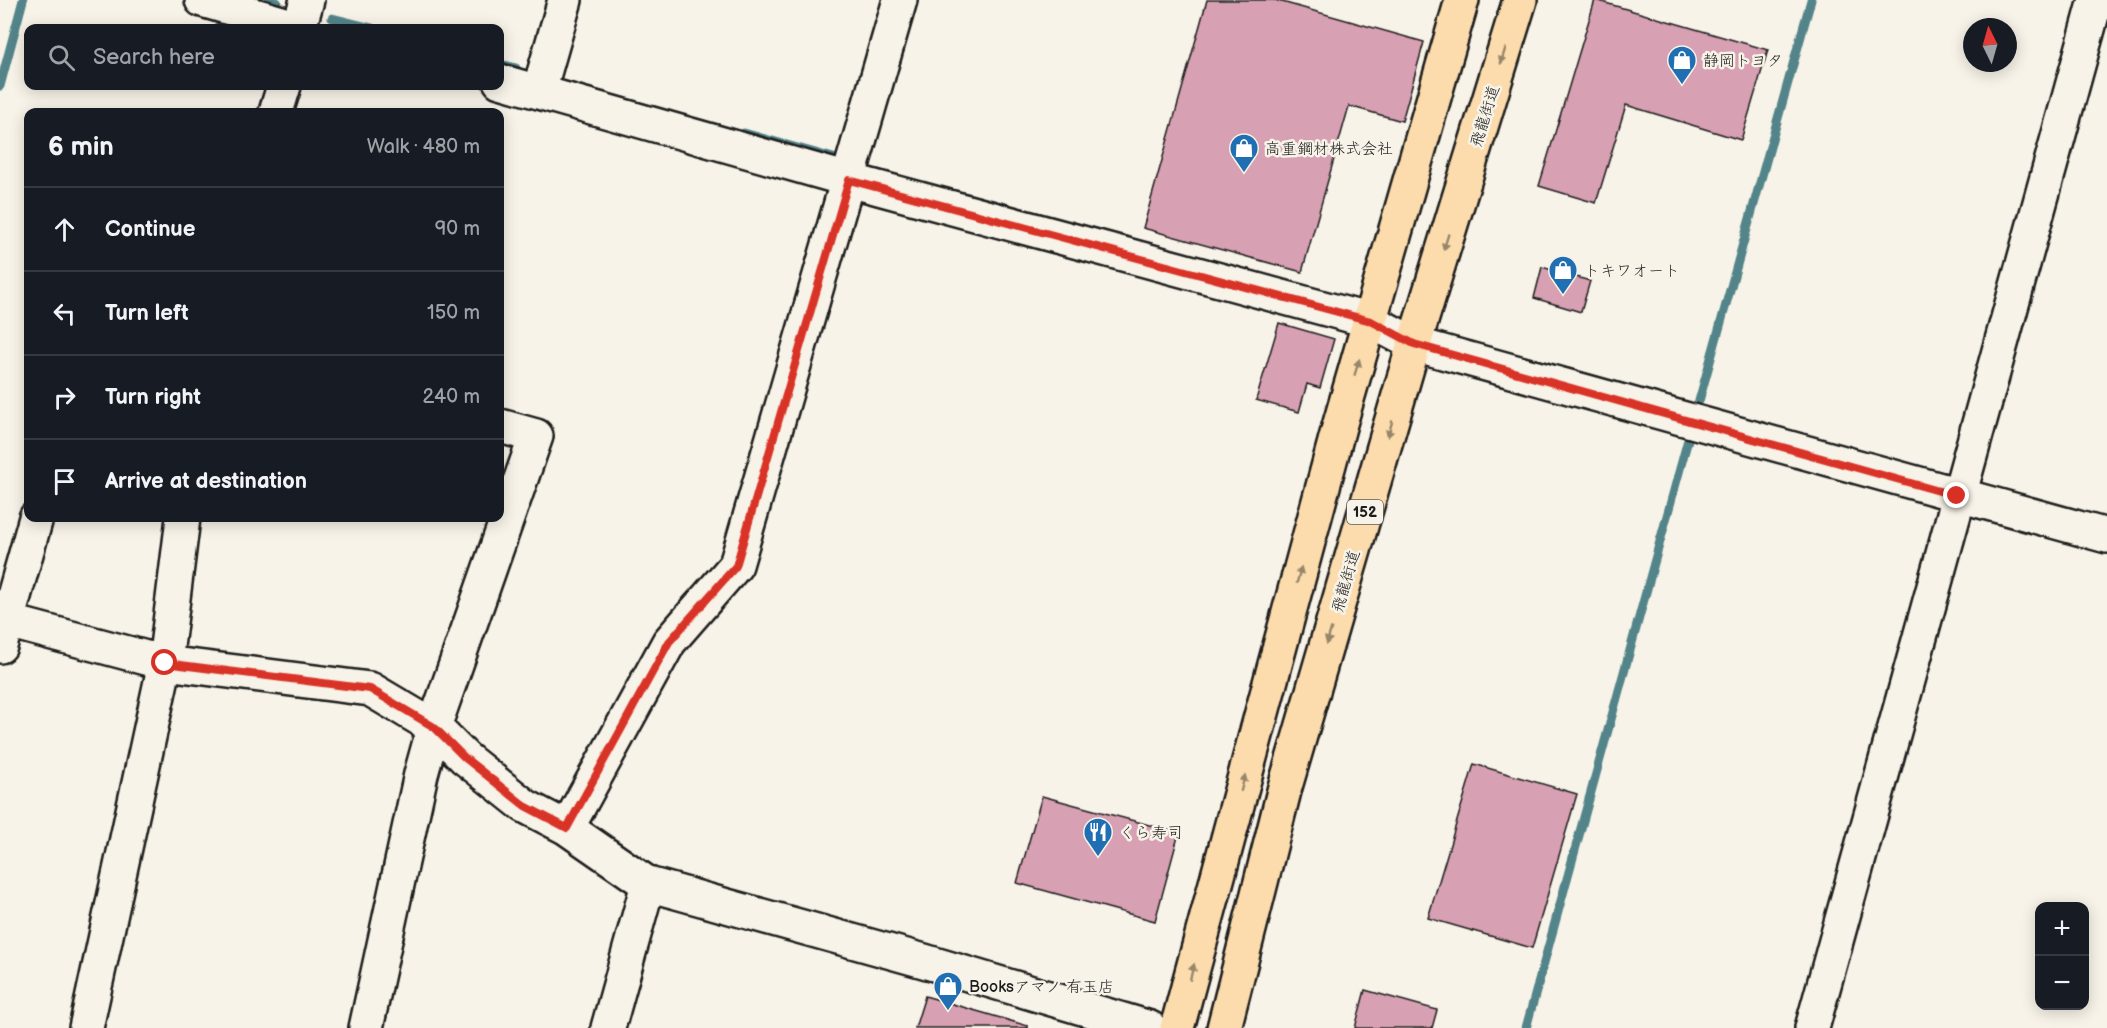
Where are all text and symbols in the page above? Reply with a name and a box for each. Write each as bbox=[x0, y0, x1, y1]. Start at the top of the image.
north arrow bbox=[1963, 18, 2017, 72]
search box bbox=[24, 24, 504, 90]
icon: search bbox=[45, 41, 78, 74]
text: Search here bbox=[93, 44, 215, 71]
shop icon: 静岡トヨタ bbox=[1666, 44, 1698, 86]
one-way arrow bbox=[1498, 47, 1507, 65]
place label: 静岡トヨタ bbox=[1703, 52, 1783, 71]
street label: 飛龍街道 bbox=[1467, 83, 1504, 150]
text: 6 min bbox=[48, 132, 114, 163]
shop icon: 高重鋼材株式会社 bbox=[1228, 132, 1260, 174]
text: Walk · 480 m bbox=[367, 135, 480, 159]
place label: 高重鋼材株式会社 bbox=[1265, 140, 1393, 159]
icon: ahead bbox=[48, 213, 81, 246]
text: Continue bbox=[105, 216, 195, 243]
text: 90 m bbox=[435, 217, 480, 241]
one-way arrow bbox=[1441, 233, 1450, 251]
shop icon: トキワオート bbox=[1547, 254, 1579, 296]
place label: トキワオート bbox=[1584, 262, 1680, 281]
icon: left bbox=[48, 297, 81, 330]
text: Turn left bbox=[105, 300, 189, 327]
text: 150 m bbox=[427, 301, 480, 325]
one-way arrow bbox=[1353, 358, 1362, 376]
icon: right bbox=[48, 381, 81, 414]
text: Turn right bbox=[105, 384, 201, 411]
text: 240 m bbox=[423, 385, 480, 409]
one-way arrow bbox=[1384, 420, 1394, 438]
icon: arrive bbox=[48, 465, 81, 498]
text: Arrive at destination bbox=[105, 468, 307, 495]
route end bbox=[1943, 482, 1969, 508]
road number: 152 bbox=[1347, 500, 1383, 524]
street label: 飛龍街道 bbox=[1328, 548, 1364, 615]
one-way arrow bbox=[1295, 566, 1304, 584]
one-way arrow bbox=[1324, 628, 1333, 646]
route start bbox=[151, 649, 177, 675]
one-way arrow bbox=[1239, 774, 1248, 792]
restaurant icon: くら寿司 bbox=[1082, 816, 1114, 858]
place label: くら寿司 bbox=[1119, 824, 1183, 843]
map controls bbox=[2035, 902, 2089, 1010]
button: + bbox=[2035, 902, 2089, 956]
button: − bbox=[2035, 956, 2089, 1010]
one-way arrow bbox=[1188, 962, 1198, 981]
shop icon: Booksアマノ 有玉店 bbox=[932, 970, 964, 1012]
place label: Booksアマノ 有玉店 bbox=[969, 978, 1114, 997]

